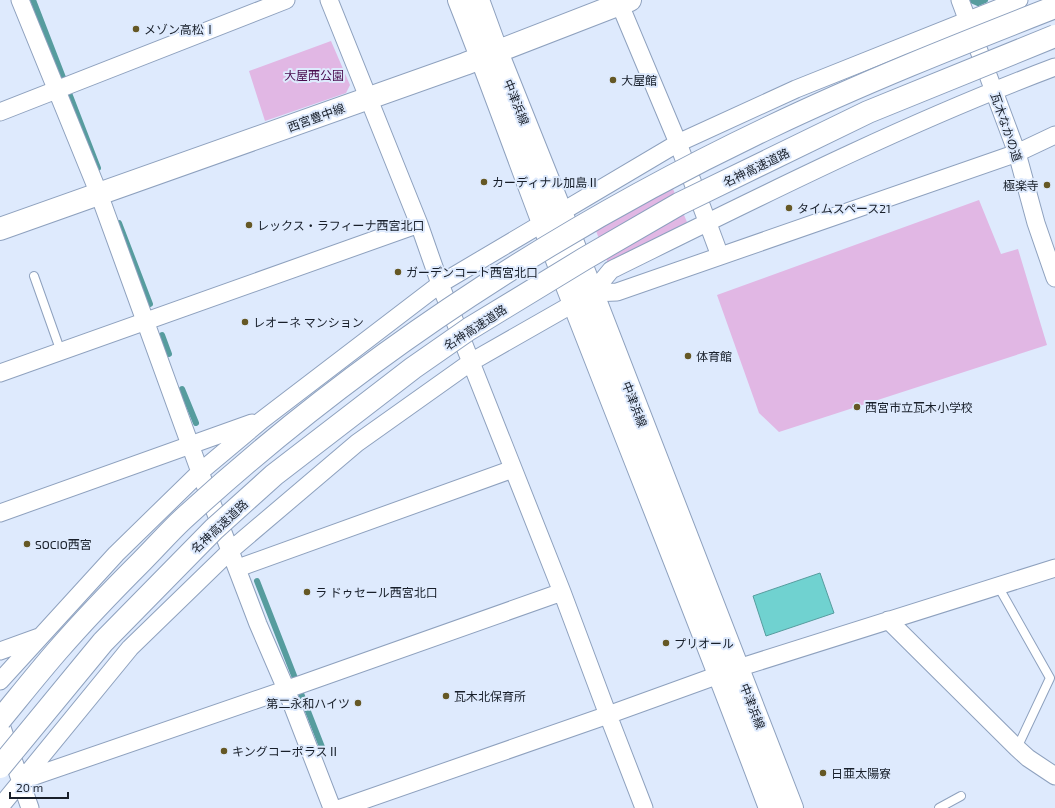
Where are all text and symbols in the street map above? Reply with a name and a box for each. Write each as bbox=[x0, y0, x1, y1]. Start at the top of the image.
place label: メゾン高松Ⅰ bbox=[144, 22, 216, 36]
marker: メゾン高松Ⅰ bbox=[131, 24, 141, 34]
park label: 大屋西公園 bbox=[284, 68, 344, 82]
place label: 大屋館 bbox=[621, 73, 657, 87]
marker: 大屋館 bbox=[608, 75, 618, 85]
street label: 中津浜線 bbox=[502, 77, 532, 127]
street label: 瓦木なかの道 bbox=[989, 91, 1025, 163]
street label: 西宮豊中線 bbox=[285, 100, 347, 134]
street label: 名神高速道路 bbox=[721, 145, 791, 189]
place label: カーディナル加島Ⅱ bbox=[492, 175, 599, 189]
marker: カーディナル加島Ⅱ bbox=[479, 177, 489, 187]
place label: 極楽寺 bbox=[1003, 178, 1039, 192]
marker: 極楽寺 bbox=[1042, 180, 1052, 190]
place label: タイムスペース21 bbox=[797, 201, 891, 215]
marker: タイムスペース21 bbox=[784, 203, 794, 213]
place label: レックス・ラフィーナ西宮北口 bbox=[257, 218, 424, 232]
marker: レックス・ラフィーナ西宮北口 bbox=[244, 220, 254, 230]
place label: ガーデンコート西宮北口 bbox=[406, 265, 538, 279]
marker: ガーデンコート西宮北口 bbox=[393, 267, 403, 277]
street label: 名神高速道路 bbox=[441, 302, 509, 352]
place label: レオーネ マンション bbox=[253, 315, 364, 329]
marker: レオーネ マンション bbox=[240, 317, 250, 327]
place label: 体育館 bbox=[696, 349, 732, 363]
marker: 体育館 bbox=[683, 351, 693, 361]
street label: 中津浜線 bbox=[620, 379, 650, 429]
place label: 西宮市立瓦木小学校 bbox=[865, 400, 973, 414]
marker: 西宮市立瓦木小学校 bbox=[852, 402, 862, 412]
street label: 名神高速道路 bbox=[188, 496, 250, 556]
place label: SOCIO西宮 bbox=[35, 537, 92, 551]
marker: SOCIO西宮 bbox=[22, 539, 32, 549]
place label: ラ ドゥセール西宮北口 bbox=[315, 585, 438, 599]
marker: ラ ドゥセール西宮北口 bbox=[302, 587, 312, 597]
place label: プリオール bbox=[674, 636, 734, 650]
marker: プリオール bbox=[661, 638, 671, 648]
street label: 中津浜線 bbox=[738, 681, 768, 731]
place label: 瓦木北保育所 bbox=[454, 689, 526, 703]
marker: 瓦木北保育所 bbox=[441, 691, 451, 701]
place label: 第二永和ハイツ bbox=[266, 696, 350, 710]
marker: 第二永和ハイツ bbox=[353, 698, 363, 708]
place label: キングコーポラスⅡ bbox=[232, 744, 339, 758]
marker: キングコーポラスⅡ bbox=[219, 746, 229, 756]
place label: 日亜太陽寮 bbox=[831, 766, 891, 780]
marker: 日亜太陽寮 bbox=[818, 768, 828, 778]
scale bar bbox=[10, 774, 68, 800]
text: 20 m bbox=[16, 780, 43, 794]

